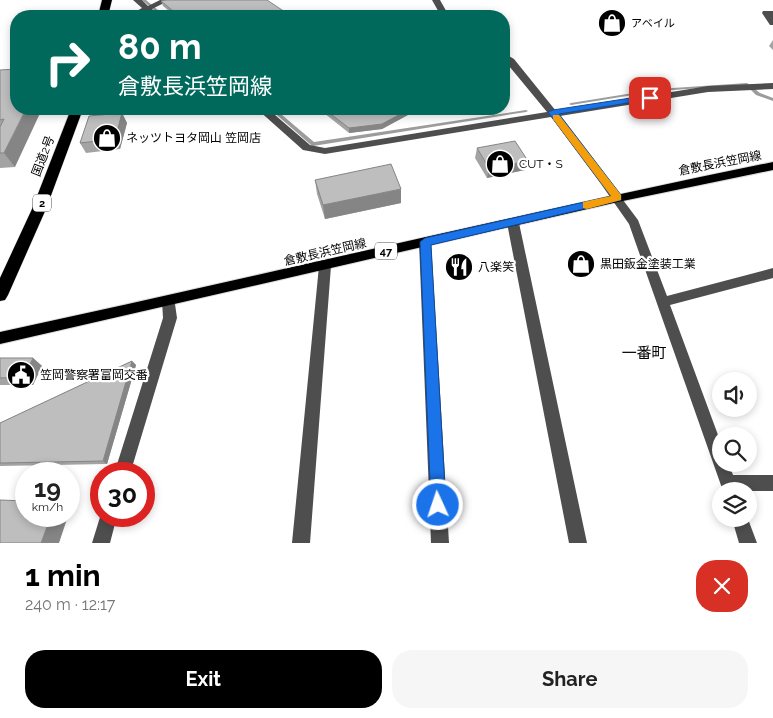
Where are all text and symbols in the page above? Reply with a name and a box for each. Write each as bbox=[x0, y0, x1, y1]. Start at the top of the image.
shop icon: アベイル bbox=[597, 8, 627, 38]
place label: アベイル bbox=[631, 17, 675, 30]
text: 80 m bbox=[118, 26, 202, 67]
icon: right bbox=[35, 30, 100, 95]
text: 倉敷長浜笠岡線 bbox=[118, 73, 272, 99]
pin bbox=[629, 77, 671, 119]
icon: arrive bbox=[636, 84, 664, 112]
shop icon: ネッツトヨタ岡山 笠岡店 bbox=[92, 123, 122, 153]
place label: ネッツトヨタ岡山 笠岡店 bbox=[126, 131, 261, 145]
street label: 国道2号 bbox=[29, 134, 57, 178]
street label: 倉敷長浜笠岡線 bbox=[677, 148, 763, 178]
shop icon: CUT・S bbox=[485, 149, 515, 179]
place label: CUT・S bbox=[519, 157, 563, 171]
road number: 2 bbox=[33, 194, 51, 212]
street label: 倉敷長浜笠岡線 bbox=[282, 236, 368, 268]
road number: 47 bbox=[375, 242, 397, 260]
shop icon: 黒田鈑金塗装工業 bbox=[566, 249, 596, 279]
restaurant icon: 八楽笑 bbox=[444, 252, 474, 282]
place label: 黒田鈑金塗装工業 bbox=[600, 257, 696, 271]
place label: 八楽笑 bbox=[478, 260, 514, 274]
district label: 一番町 bbox=[621, 344, 667, 362]
public building icon: 笠岡警察署富岡交番 bbox=[6, 360, 36, 390]
place label: 笠岡警察署富岡交番 bbox=[40, 368, 148, 382]
map controls bbox=[712, 372, 757, 527]
button: sound bbox=[712, 372, 757, 417]
button: search bbox=[712, 427, 757, 472]
speed limit sign: 30 bbox=[90, 462, 155, 527]
text: 19 bbox=[34, 473, 61, 503]
position arrow bbox=[411, 478, 463, 530]
button: layers bbox=[712, 482, 757, 527]
text: km/h bbox=[32, 500, 63, 514]
text: 1 min bbox=[25, 558, 101, 593]
button: close bbox=[696, 560, 748, 612]
text: 240 m · 12:17 bbox=[25, 595, 115, 614]
button: Exit bbox=[25, 650, 382, 708]
button: Share bbox=[392, 650, 748, 708]

